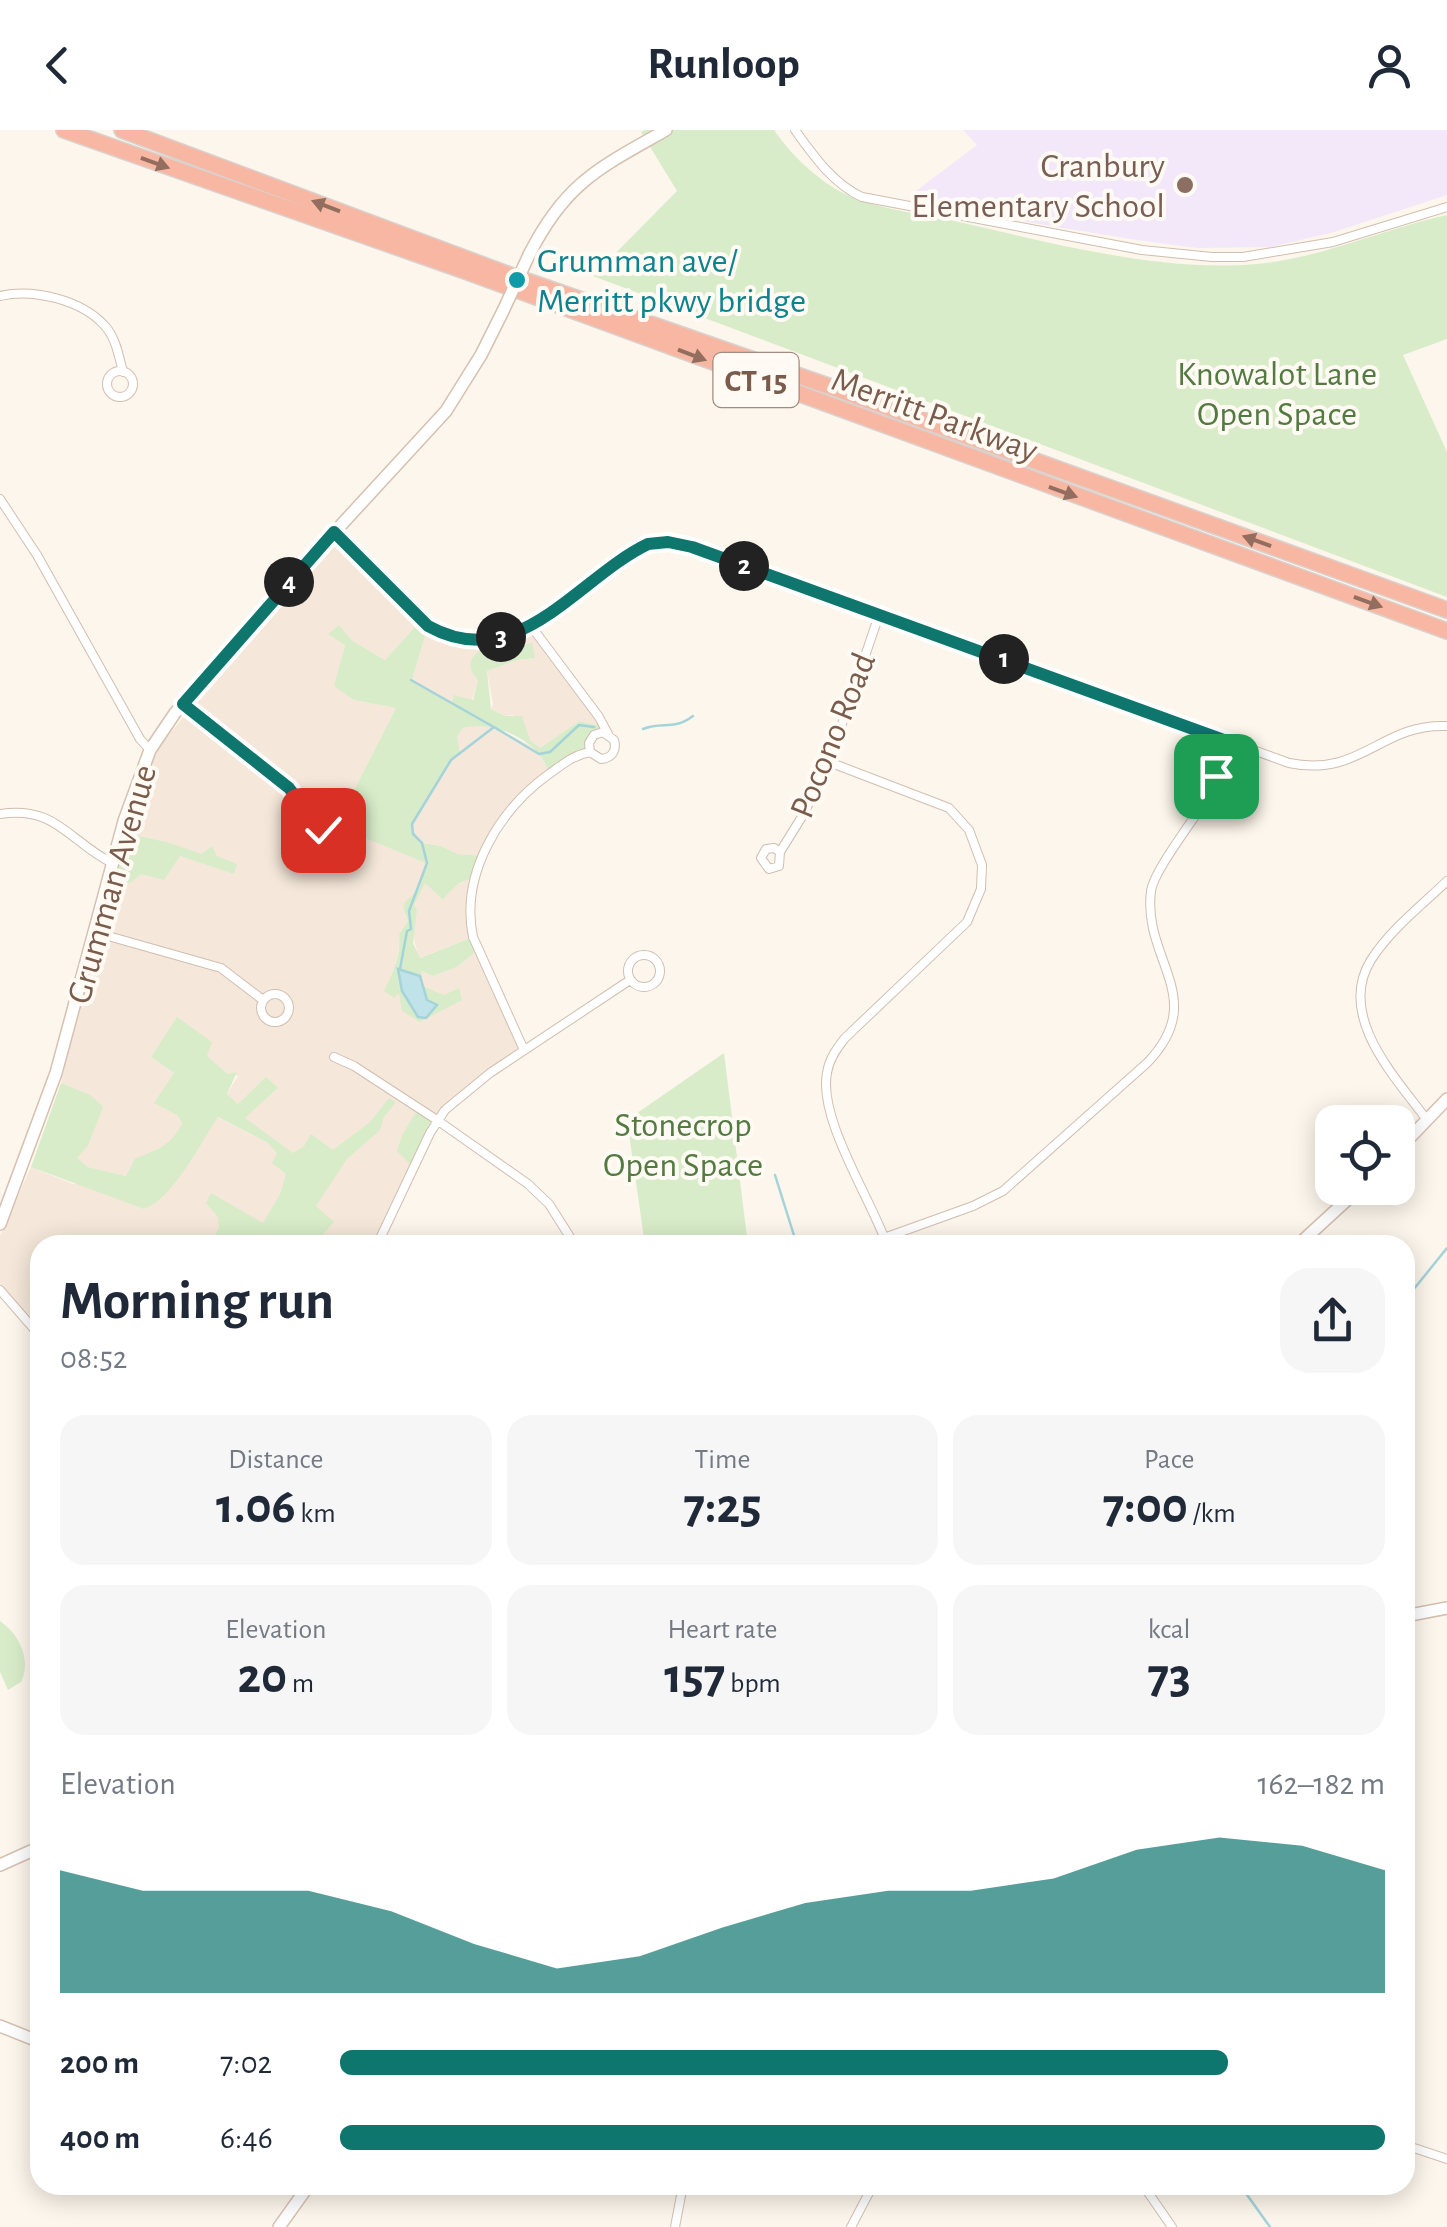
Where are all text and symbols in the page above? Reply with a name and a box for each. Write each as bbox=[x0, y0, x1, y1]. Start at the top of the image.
icon: back bbox=[30, 38, 85, 93]
icon: person bbox=[1362, 38, 1417, 93]
text: Runloop bbox=[647, 42, 800, 87]
place label: Cranbury Elementary School bbox=[911, 149, 1165, 224]
one-way arrow bbox=[141, 156, 171, 171]
marker: Cranbury Elementary School bbox=[1174, 174, 1196, 196]
one-way arrow bbox=[311, 197, 341, 213]
place label: Grumman ave/ Merritt pkwy bridge bbox=[537, 244, 806, 319]
marker: Grumman ave/ Merritt pkwy bridge bbox=[506, 269, 528, 291]
one-way arrow bbox=[677, 348, 707, 364]
road number: CT 15 bbox=[714, 353, 798, 407]
park label: Knowalot Lane Open Space bbox=[1177, 357, 1377, 432]
street label: Merritt Parkway bbox=[827, 362, 1042, 469]
one-way arrow bbox=[1048, 485, 1078, 500]
one-way arrow bbox=[1241, 533, 1271, 548]
pin: 2 bbox=[719, 541, 769, 591]
text: 2 bbox=[737, 552, 751, 580]
pin: 4 bbox=[264, 557, 314, 607]
text: 4 bbox=[282, 568, 296, 596]
one-way arrow bbox=[1354, 595, 1384, 610]
pin: 3 bbox=[476, 612, 526, 662]
text: 3 bbox=[495, 623, 507, 651]
pin: 1 bbox=[979, 634, 1029, 684]
text: 1 bbox=[999, 645, 1009, 673]
street label: Pocono Road bbox=[784, 648, 882, 823]
pin bbox=[1174, 734, 1259, 819]
icon: arrive bbox=[1189, 749, 1244, 804]
street label: Grumman Avenue bbox=[62, 761, 163, 1008]
pin bbox=[281, 788, 366, 873]
icon: check bbox=[296, 803, 351, 858]
map controls bbox=[1315, 1105, 1415, 1205]
button: locate bbox=[1315, 1105, 1415, 1205]
park label: Stonecrop Open Space bbox=[603, 1108, 763, 1183]
button: share bbox=[1280, 1268, 1385, 1373]
text: Morning run bbox=[60, 1274, 334, 1329]
text: 08:52 bbox=[60, 1342, 127, 1374]
text: Distance bbox=[228, 1446, 323, 1474]
text: Time bbox=[695, 1446, 750, 1474]
text: Pace bbox=[1144, 1446, 1194, 1474]
text: 1.06 bbox=[216, 1482, 296, 1532]
text: 7:25 bbox=[683, 1482, 762, 1532]
text: 7:00 bbox=[1103, 1482, 1188, 1532]
text: km bbox=[296, 1500, 336, 1528]
text: /km bbox=[1188, 1500, 1236, 1528]
text: Elevation bbox=[225, 1616, 326, 1644]
text: Heart rate bbox=[668, 1616, 777, 1644]
text: kcal bbox=[1148, 1616, 1191, 1644]
text: 20 bbox=[238, 1652, 287, 1702]
text: 157 bbox=[664, 1652, 725, 1702]
text: 73 bbox=[1148, 1652, 1191, 1702]
text: m bbox=[287, 1670, 314, 1698]
text: bpm bbox=[725, 1670, 781, 1698]
text: Elevation bbox=[60, 1768, 176, 1800]
text: 162–182 m bbox=[1258, 1768, 1385, 1800]
text: 200 m bbox=[60, 2047, 139, 2079]
text: 7:02 bbox=[220, 2047, 272, 2079]
text: 400 m bbox=[60, 2122, 140, 2154]
text: 6:46 bbox=[220, 2122, 273, 2154]

